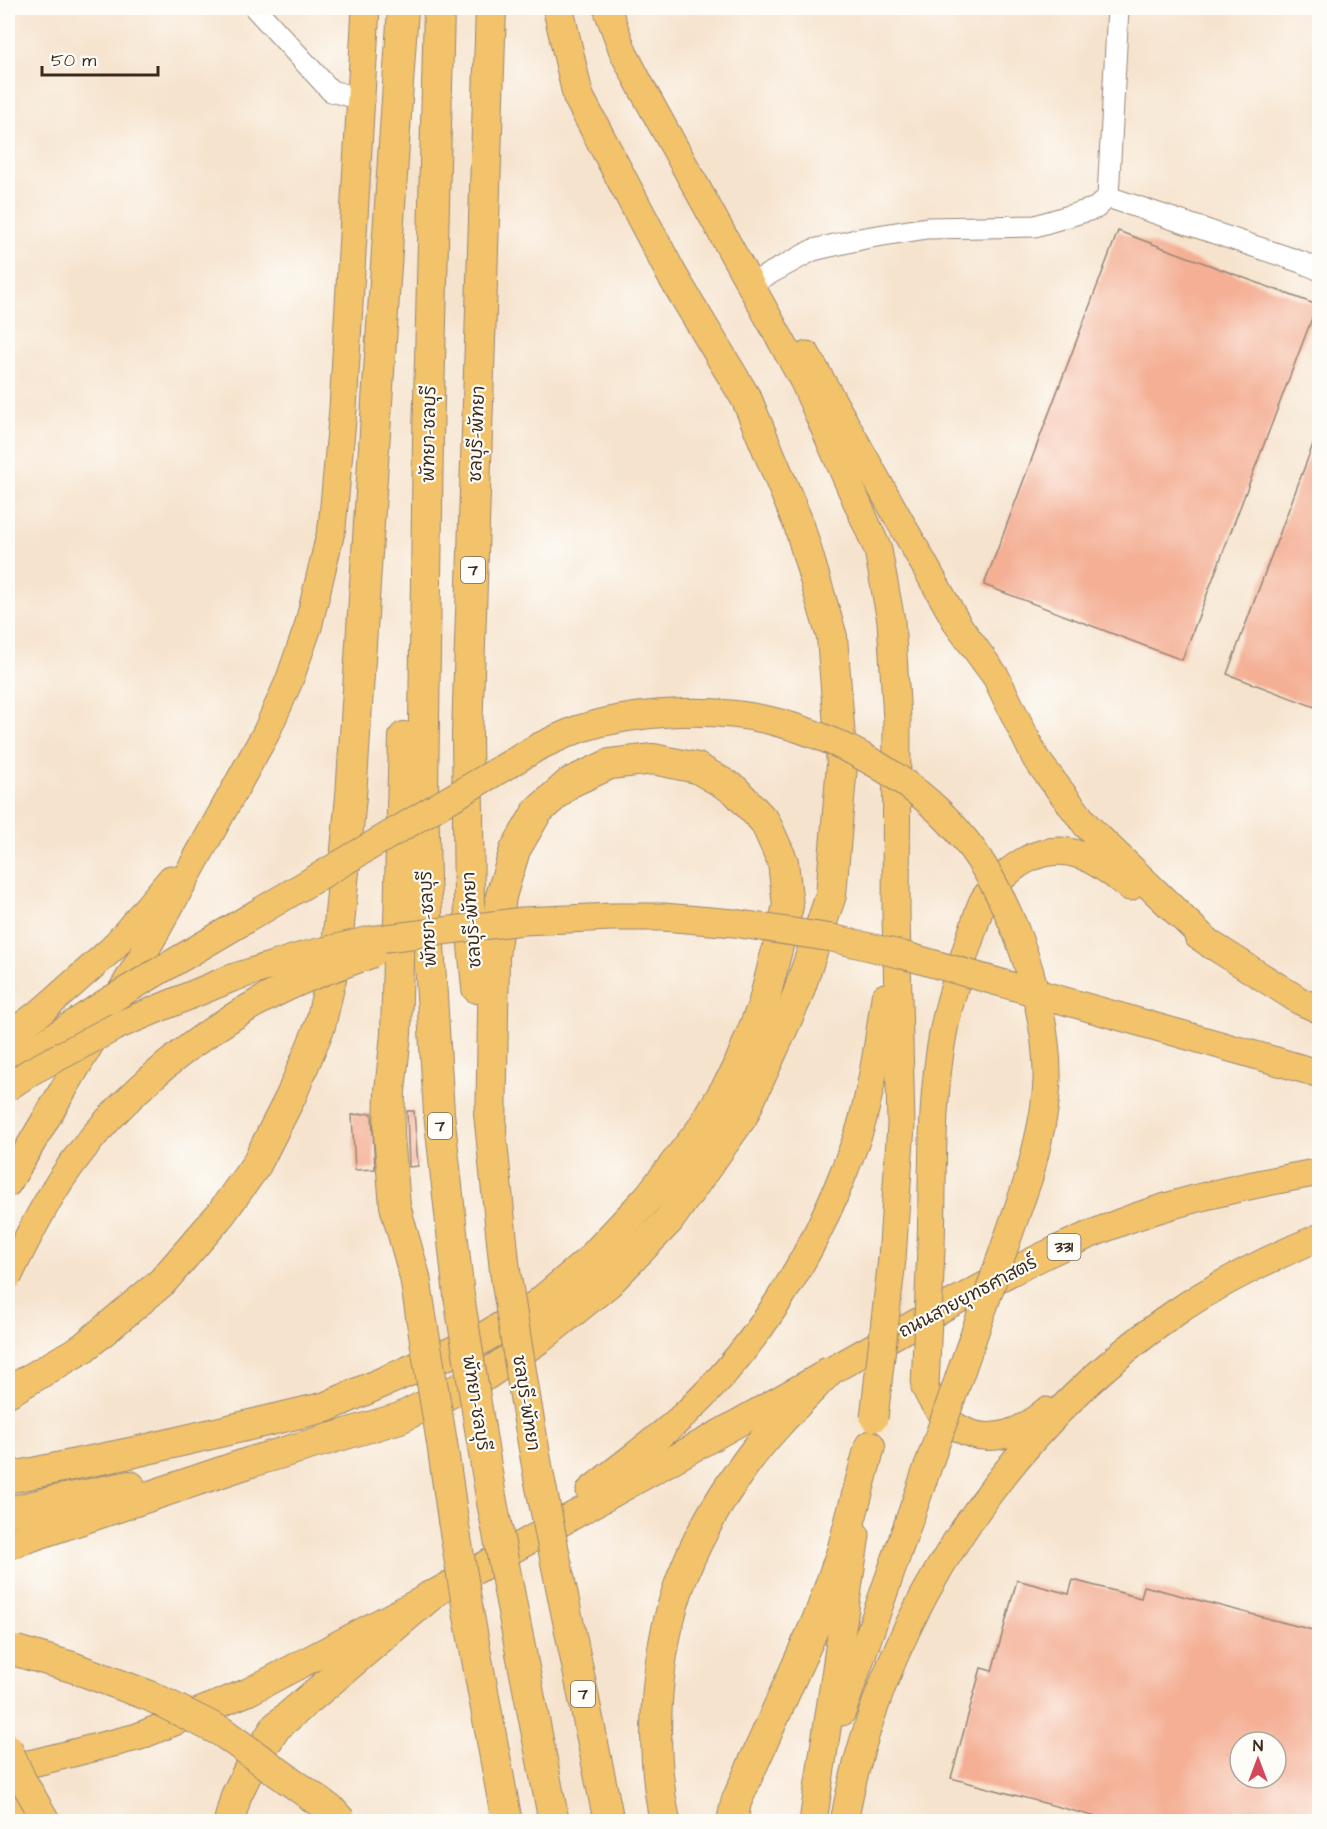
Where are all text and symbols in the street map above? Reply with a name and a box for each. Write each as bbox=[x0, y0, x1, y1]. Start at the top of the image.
scale bar bbox=[42, 39, 158, 77]
text: 50 m bbox=[51, 48, 96, 73]
street label: พัทยา-ชลบุรี bbox=[416, 385, 443, 483]
street label: ชลบุรี-พัทยา bbox=[463, 385, 492, 483]
road number: 7 bbox=[461, 557, 485, 583]
street label: พัทยา-ชลบุรี bbox=[413, 870, 444, 968]
street label: ชลบุรี-พัทยา bbox=[456, 871, 489, 969]
road number: 7 bbox=[428, 1113, 452, 1139]
road number: 331 bbox=[1048, 1234, 1080, 1260]
street label: ถนนสายยุทธศาสตร์ bbox=[894, 1249, 1043, 1345]
street label: พัทยา-ชลบุรี bbox=[455, 1353, 496, 1453]
street label: ชลบุรี-พัทยา bbox=[505, 1353, 546, 1453]
road number: 7 bbox=[571, 1681, 595, 1707]
north arrow bbox=[1228, 1730, 1288, 1790]
text: N bbox=[1253, 1735, 1263, 1757]

